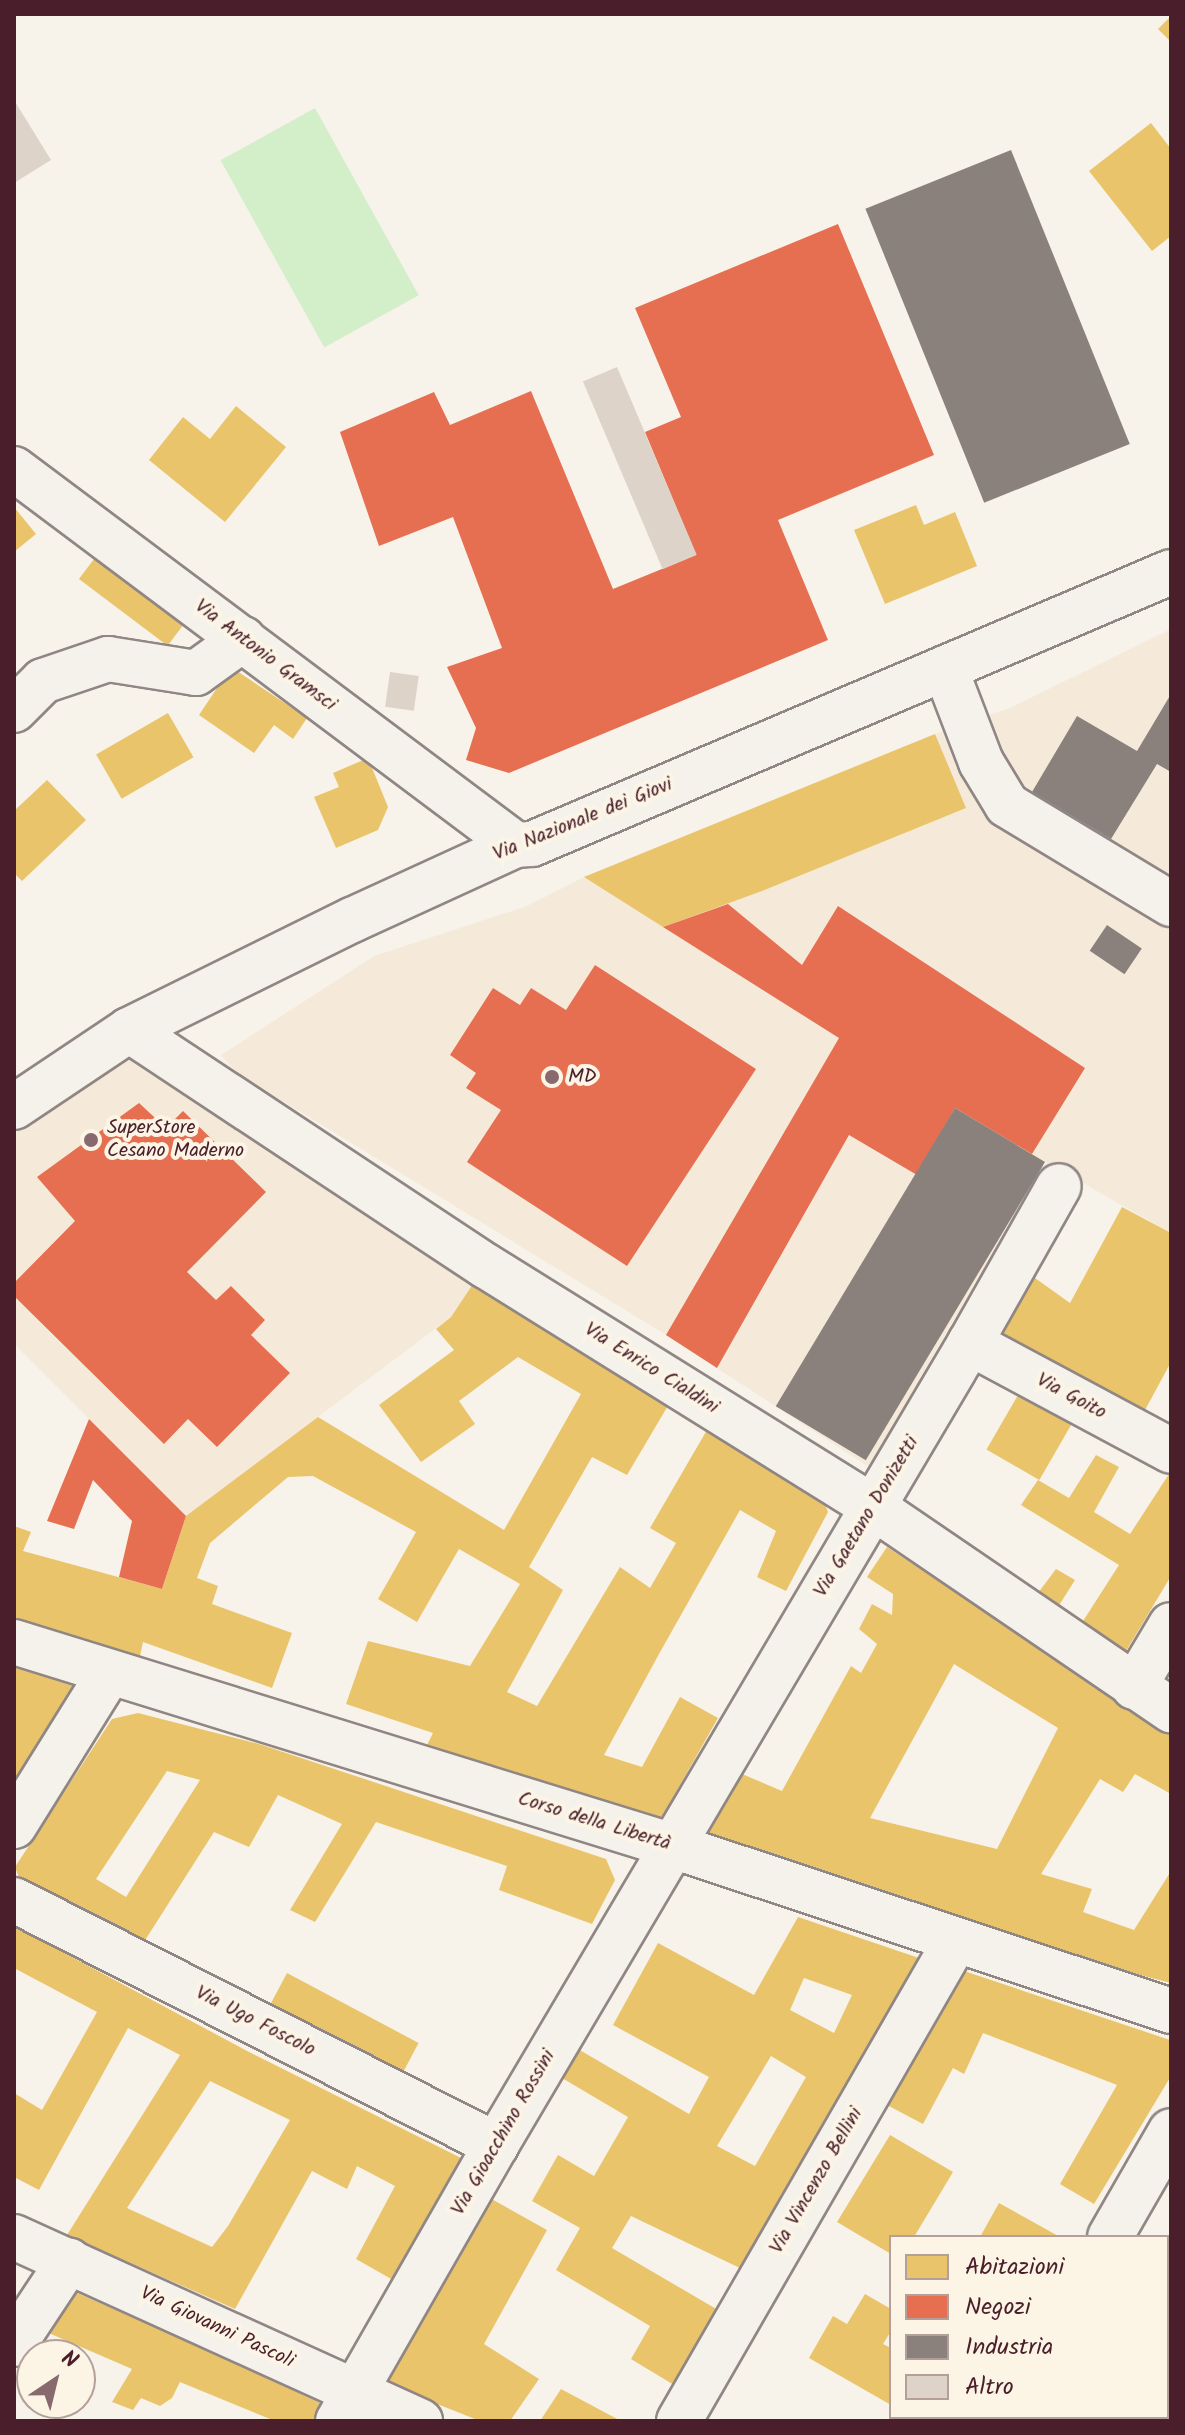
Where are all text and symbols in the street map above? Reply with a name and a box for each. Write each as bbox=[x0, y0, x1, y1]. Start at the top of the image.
street label: Via Antonio Gramsci bbox=[189, 595, 341, 717]
street label: Via Nazionale dei Giovi bbox=[490, 773, 676, 867]
place label: MD bbox=[568, 1065, 597, 1089]
marker: MD bbox=[543, 1068, 561, 1086]
place label: SuperStore Cesano Maderno bbox=[107, 1116, 244, 1163]
marker: SuperStore Cesano Maderno bbox=[82, 1131, 100, 1149]
street label: Via Enrico Cialdini bbox=[579, 1318, 723, 1420]
street label: Via Goito bbox=[1032, 1369, 1110, 1425]
street label: Via Gaetano Donizetti bbox=[809, 1432, 925, 1602]
street label: Corso della Libertà bbox=[515, 1787, 673, 1857]
street label: Via Ugo Foscolo bbox=[191, 1982, 319, 2062]
street label: Via Gioacchino Rossini bbox=[447, 2046, 561, 2220]
street label: Via Vincenzo Bellini bbox=[765, 2104, 869, 2258]
legend bbox=[889, 2235, 1169, 2419]
text: Abitazioni bbox=[965, 2248, 1064, 2287]
street label: Via Giovanni Pascoli bbox=[136, 2282, 298, 2374]
text: Negozi bbox=[965, 2288, 1031, 2327]
text: Industria bbox=[965, 2328, 1053, 2367]
north arrow bbox=[16, 2339, 96, 2419]
text: N bbox=[53, 2342, 85, 2379]
text: Altro bbox=[965, 2368, 1014, 2407]

